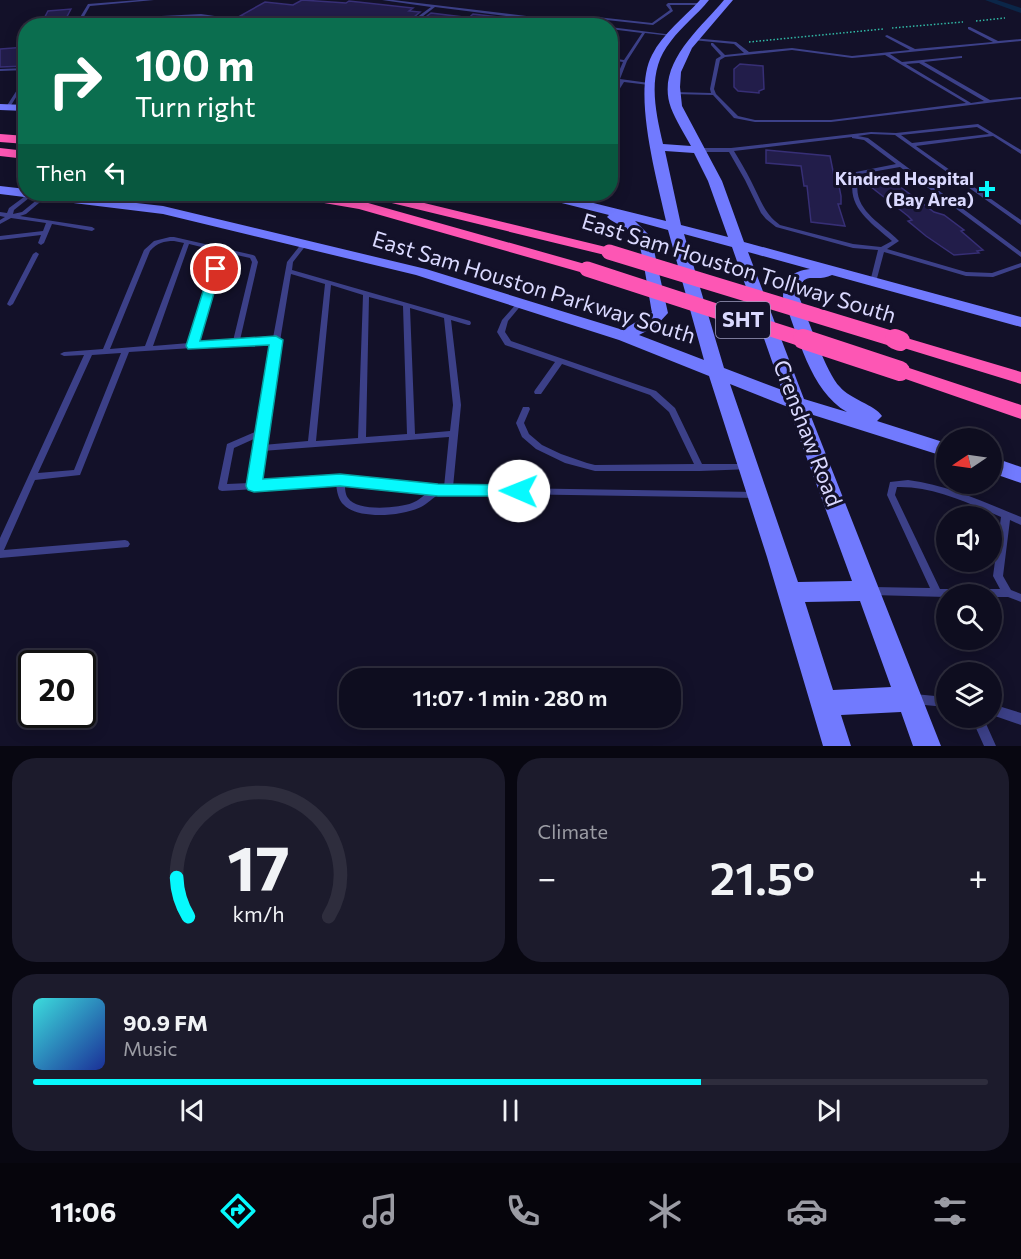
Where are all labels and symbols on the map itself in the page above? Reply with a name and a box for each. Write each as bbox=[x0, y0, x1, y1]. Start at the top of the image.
place label: Kindred Hospital (Bay Area) bbox=[835, 167, 974, 210]
marker: Kindred Hospital (Bay Area) bbox=[978, 180, 996, 198]
street label: East Sam Houston Tollway South bbox=[579, 207, 900, 328]
street label: East Sam Houston Parkway South bbox=[369, 224, 699, 349]
pin bbox=[190, 243, 241, 294]
road number: SHT bbox=[716, 302, 770, 338]
street label: Crenshaw Road bbox=[768, 356, 849, 510]
north arrow bbox=[936, 428, 1002, 494]
position arrow bbox=[487, 459, 551, 523]
speed limit sign: 20 bbox=[18, 650, 96, 728]

